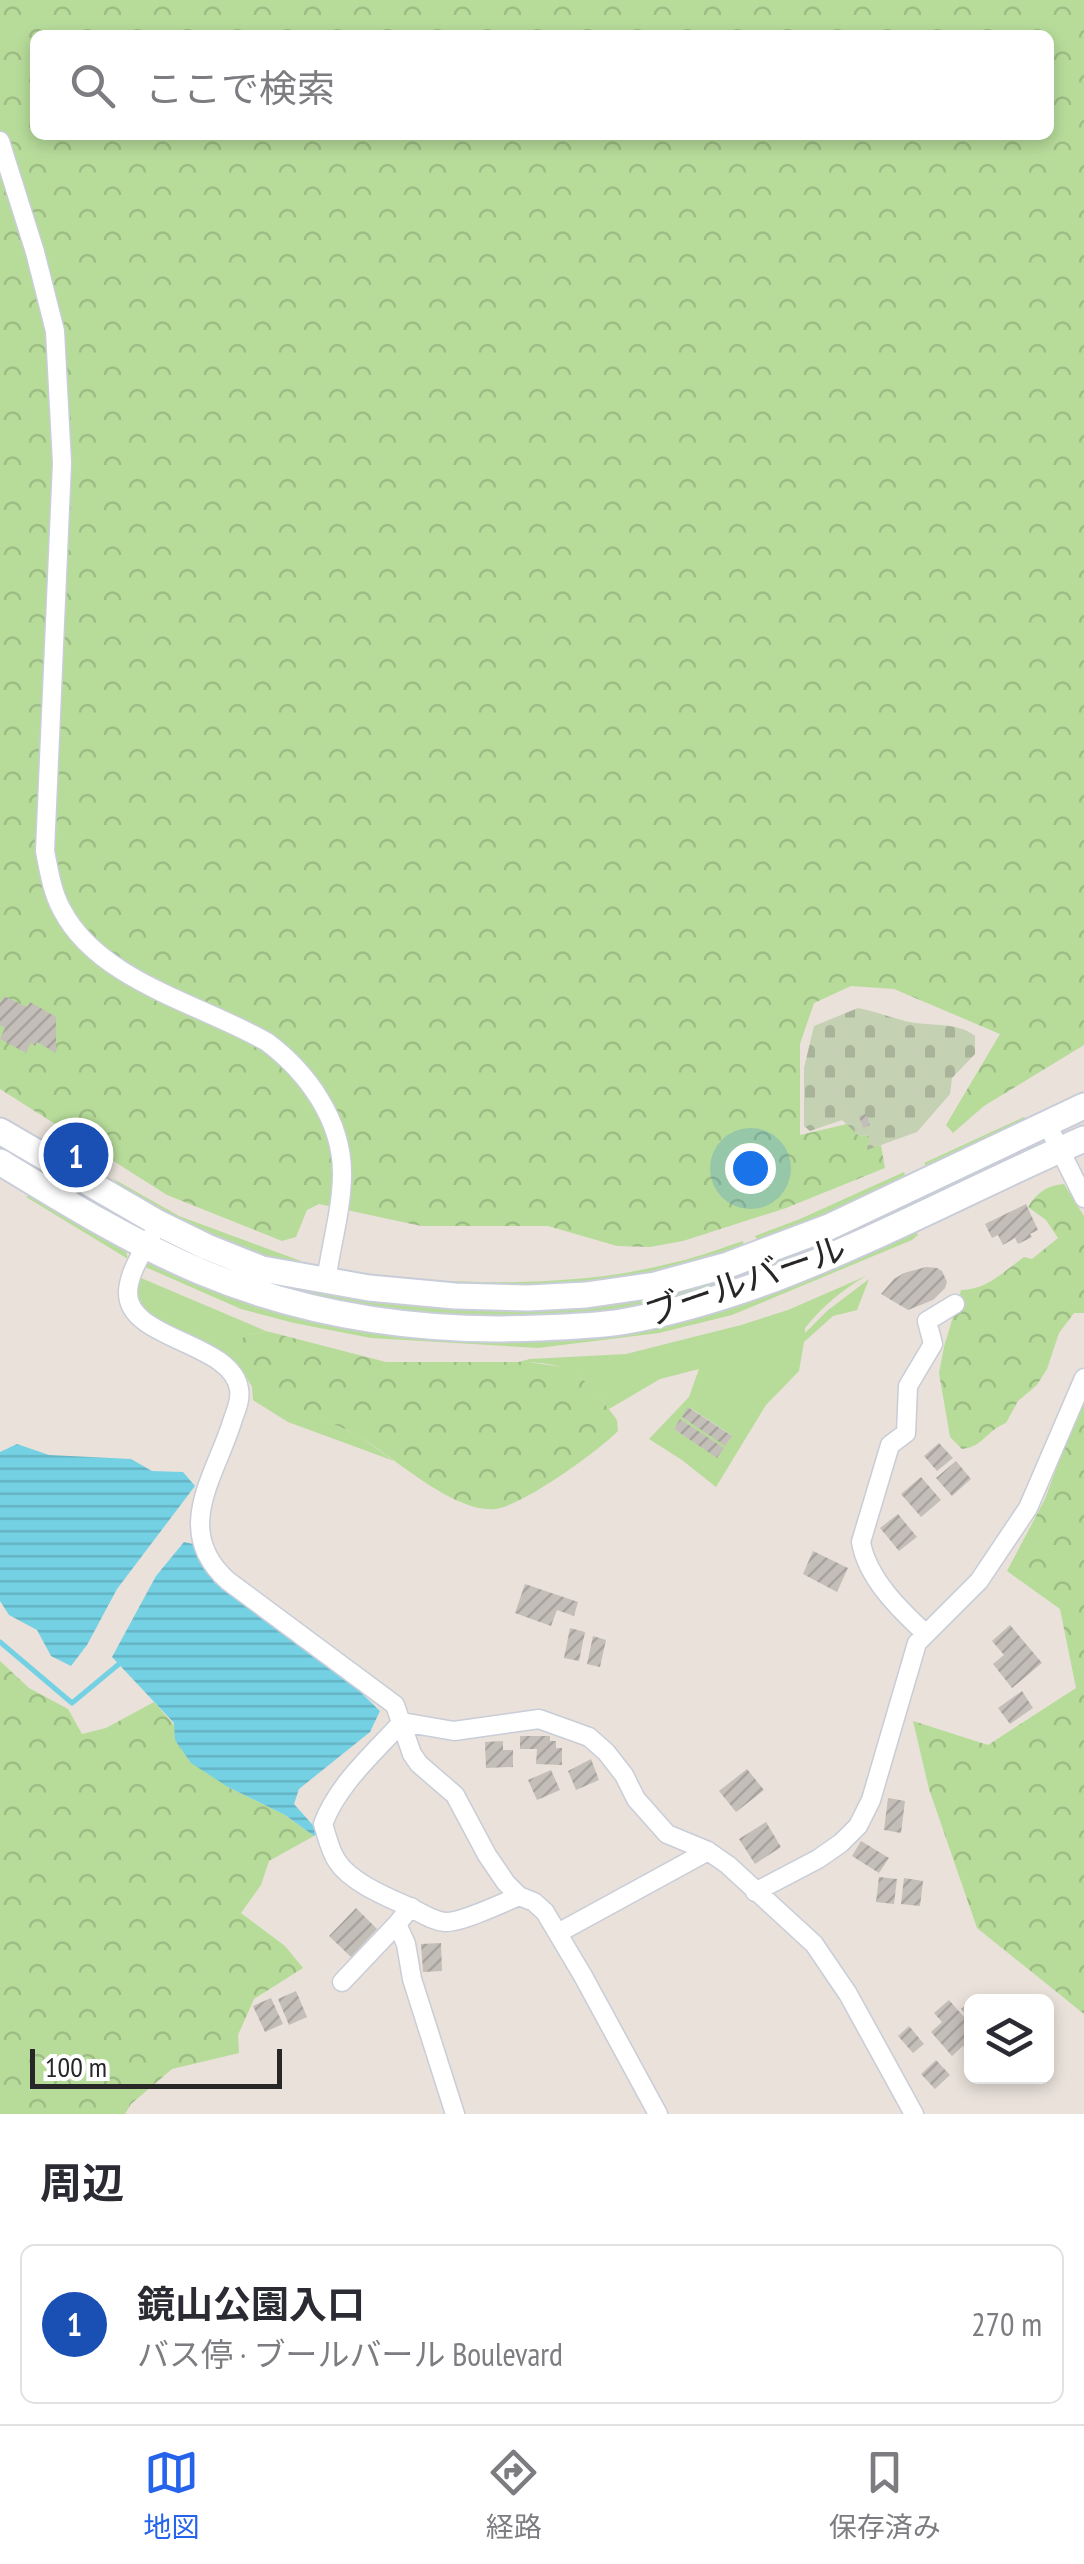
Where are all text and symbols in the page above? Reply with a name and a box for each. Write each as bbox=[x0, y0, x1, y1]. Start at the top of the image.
search box bbox=[30, 30, 1054, 140]
icon: search bbox=[65, 58, 120, 113]
text: ここで検索 bbox=[145, 63, 335, 112]
pin: 1 bbox=[44, 1118, 108, 1192]
your location bbox=[725, 1143, 776, 1194]
street label: ブールバール bbox=[638, 1224, 852, 1336]
map controls bbox=[964, 1994, 1054, 2084]
button: layers bbox=[964, 1994, 1054, 2084]
scale bar bbox=[30, 2044, 282, 2088]
text: 100 m bbox=[45, 2048, 107, 2085]
text: 周辺 bbox=[40, 2155, 124, 2210]
text: 鏡山公園入口 bbox=[137, 2279, 365, 2328]
text: 1 bbox=[67, 2303, 82, 2345]
text: 270 m bbox=[971, 2303, 1042, 2345]
text: バス停 · ブールバール Boulevard bbox=[137, 2333, 563, 2375]
tab: 地図 bbox=[143, 2445, 199, 2545]
tab: 経路 bbox=[486, 2445, 542, 2545]
tab: 保存済み bbox=[829, 2445, 941, 2545]

